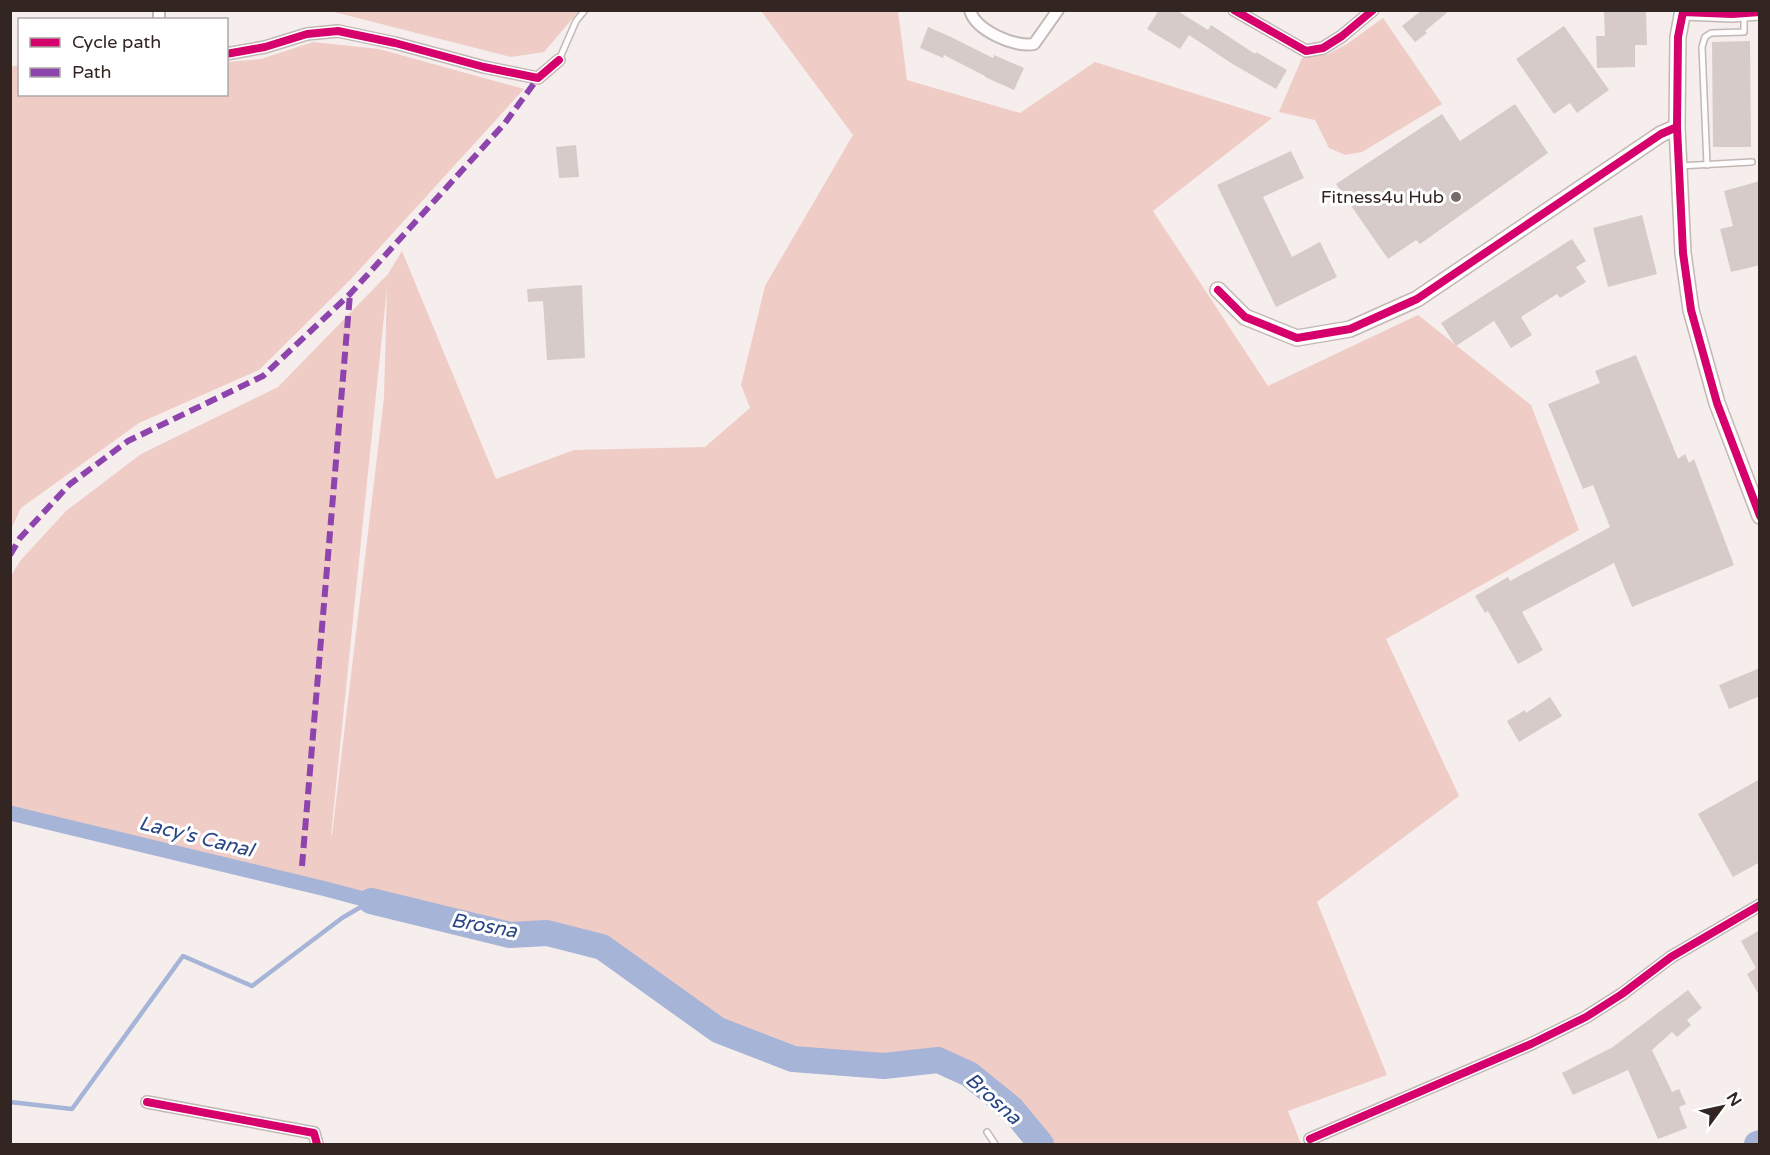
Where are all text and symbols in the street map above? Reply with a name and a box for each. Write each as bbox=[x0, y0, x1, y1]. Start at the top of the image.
legend bbox=[18, 18, 228, 96]
text: Cycle path bbox=[72, 31, 161, 53]
text: Path bbox=[72, 61, 111, 83]
place label: Fitness4u Hub bbox=[1321, 186, 1444, 208]
marker: Fitness4u Hub bbox=[1449, 190, 1463, 204]
water label: Lacy's Canal bbox=[136, 811, 258, 863]
water label: Brosna bbox=[449, 908, 519, 944]
water label: Brosna bbox=[960, 1068, 1026, 1131]
north arrow bbox=[1692, 1077, 1752, 1137]
text: N bbox=[1722, 1089, 1746, 1110]

